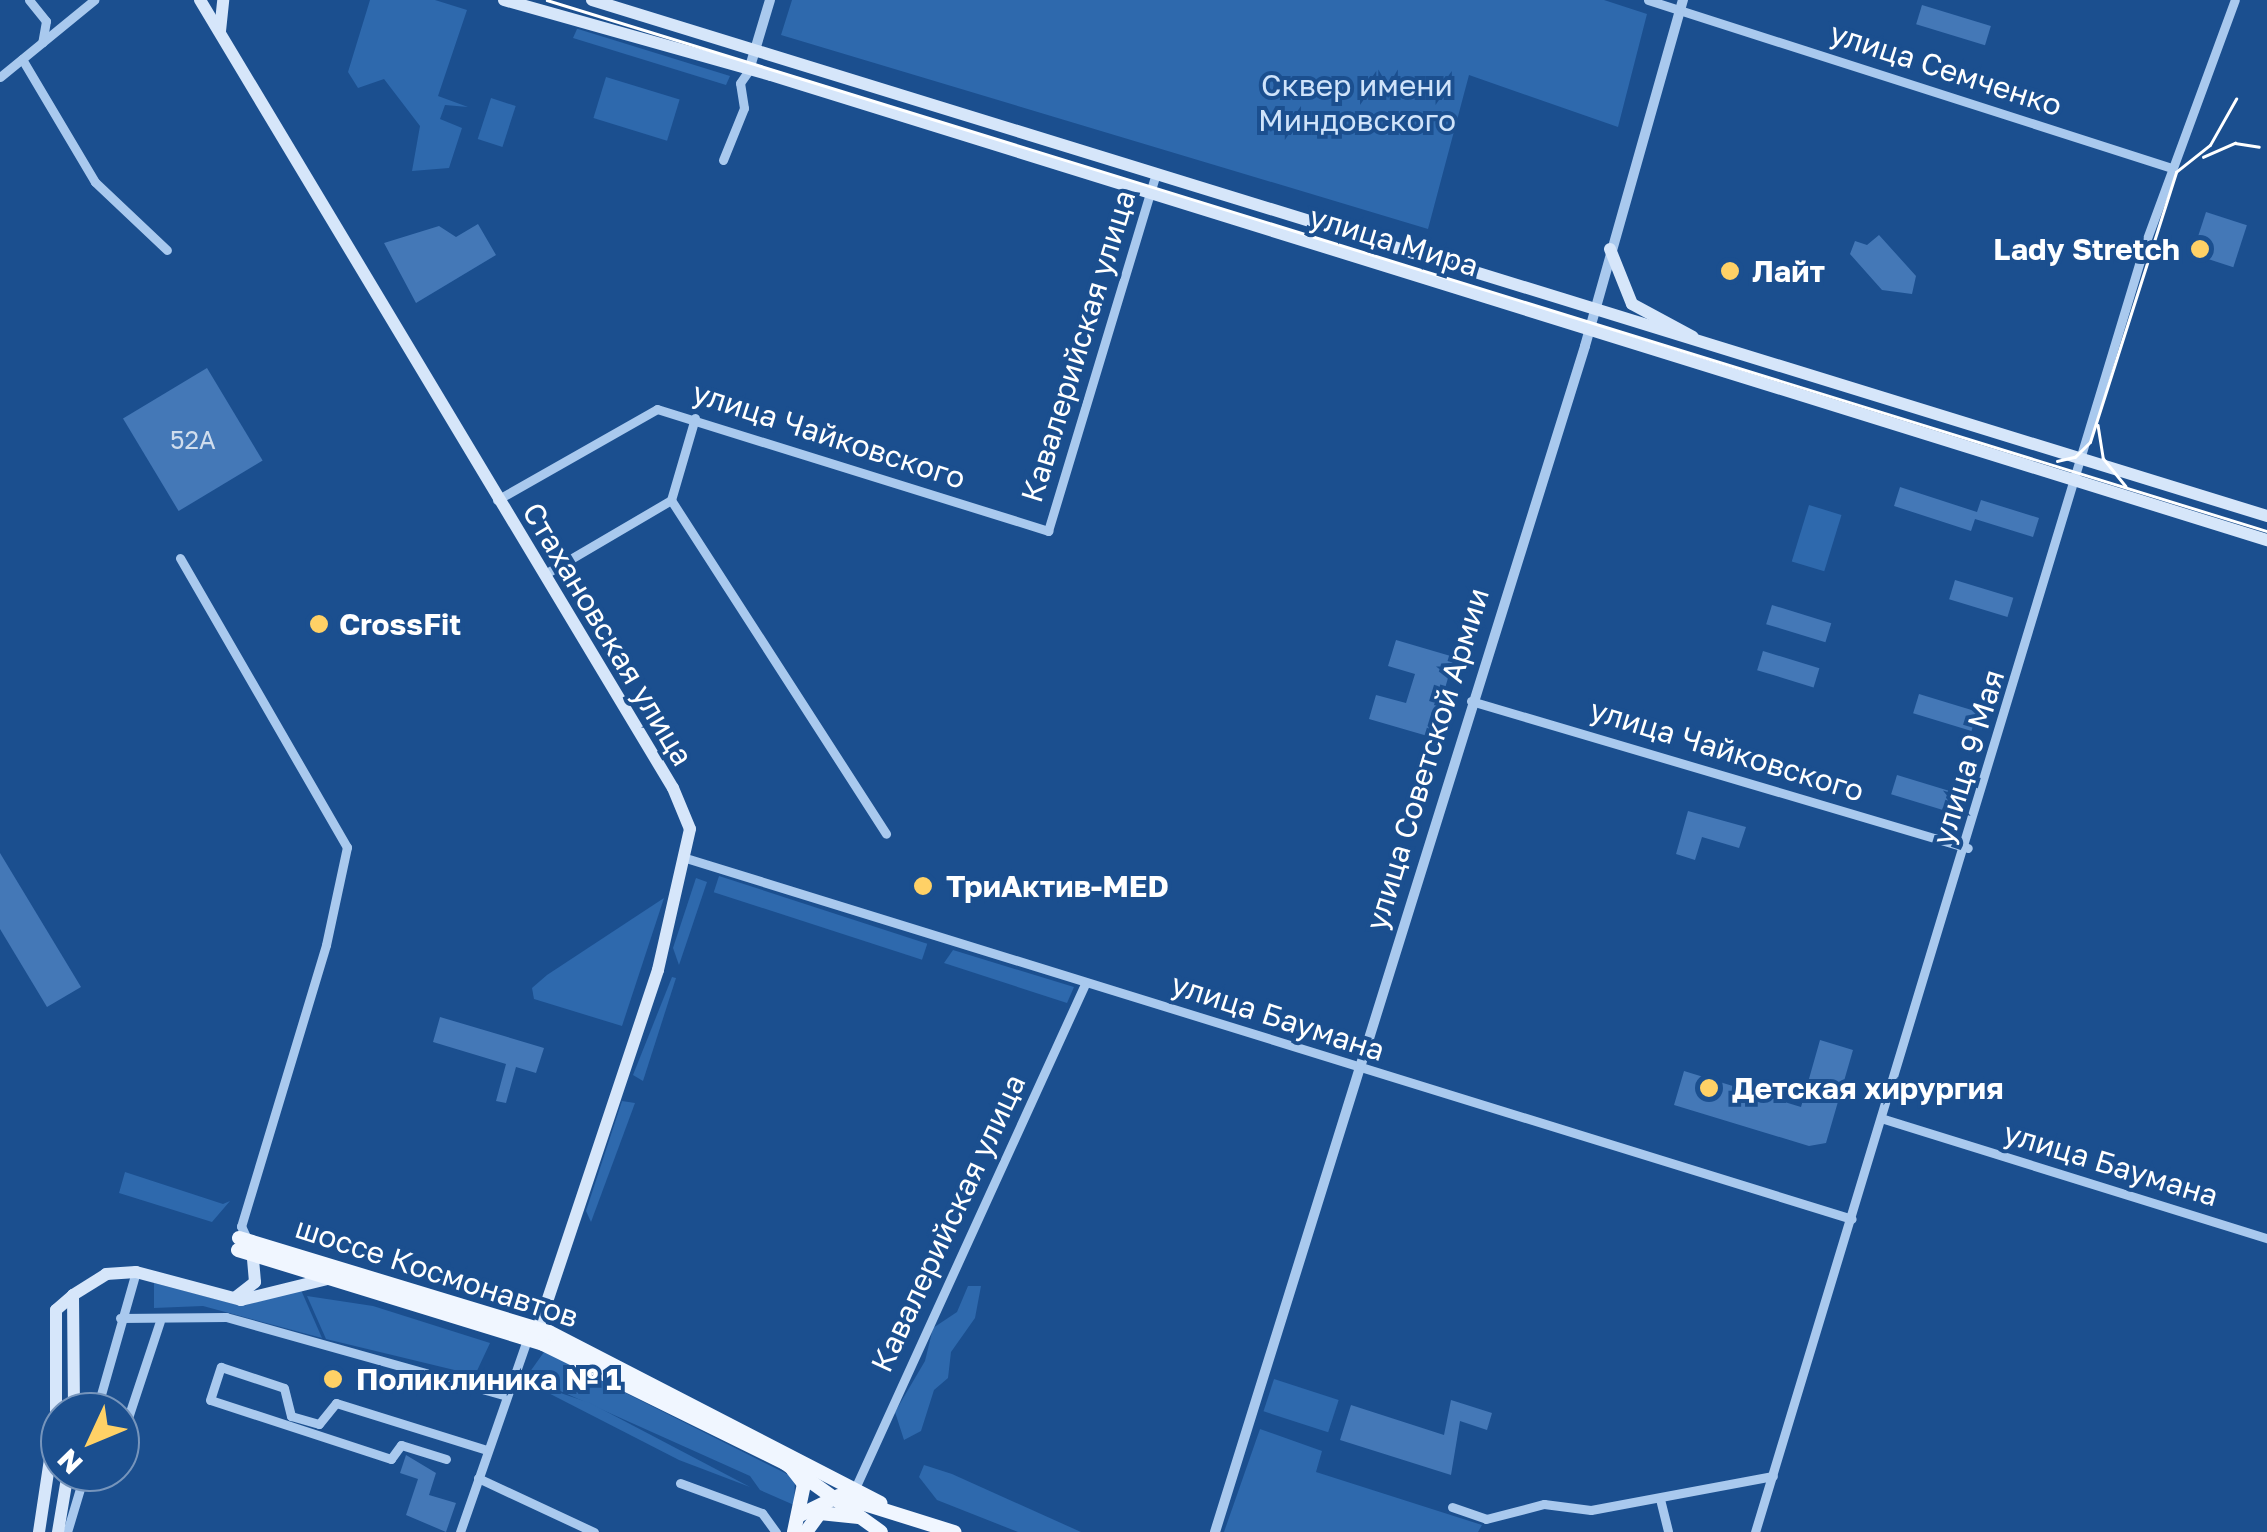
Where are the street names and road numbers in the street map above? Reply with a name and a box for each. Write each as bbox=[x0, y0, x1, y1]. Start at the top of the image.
street label: улица Семченко bbox=[1825, 15, 2067, 123]
street label: Кавалерийская улица bbox=[1013, 186, 1143, 506]
street label: улица Мира bbox=[1305, 198, 1483, 284]
street label: улица Чайковского bbox=[688, 374, 970, 496]
street label: Стахановская улица bbox=[515, 496, 701, 772]
street label: улица Советской Армии bbox=[1358, 584, 1496, 934]
street label: улица 9 Мая bbox=[1924, 665, 2012, 849]
street label: улица Чайковского bbox=[1586, 691, 1868, 809]
street label: улица Баумана bbox=[1167, 966, 1389, 1068]
street label: Кавалерийская улица bbox=[863, 1068, 1033, 1378]
street label: улица Баумана bbox=[1999, 1114, 2223, 1214]
street label: шоссе Космонавтов bbox=[291, 1209, 583, 1335]

